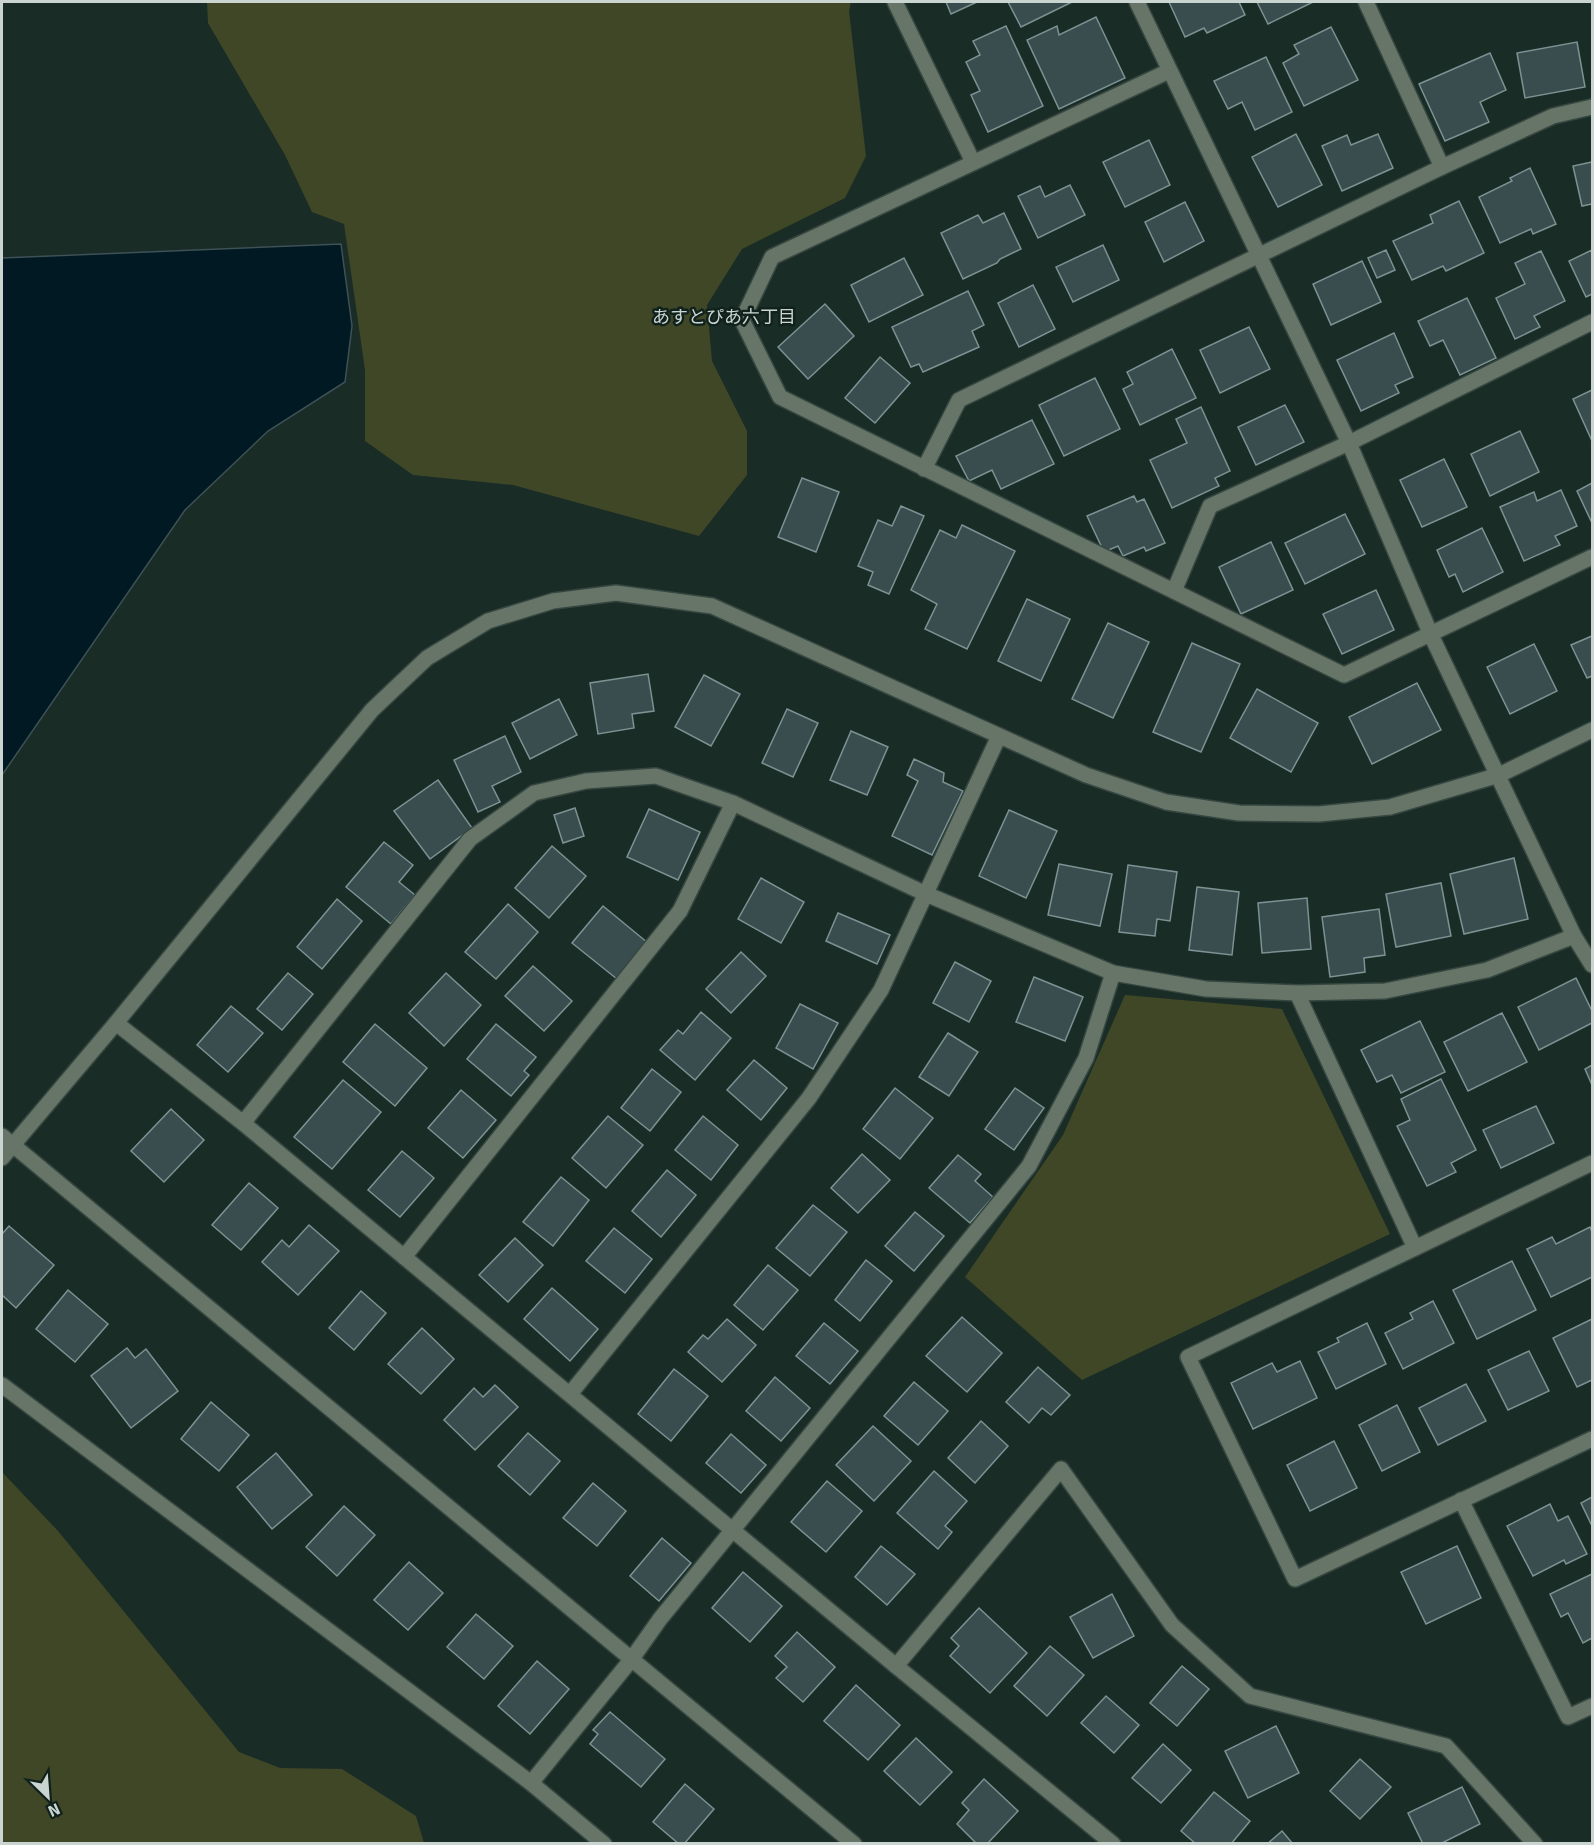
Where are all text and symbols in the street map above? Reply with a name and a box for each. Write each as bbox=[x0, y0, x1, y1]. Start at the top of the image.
district label: あすとぴあ六丁目 bbox=[652, 306, 796, 328]
north arrow bbox=[18, 1767, 78, 1827]
text: N bbox=[45, 1798, 63, 1821]

